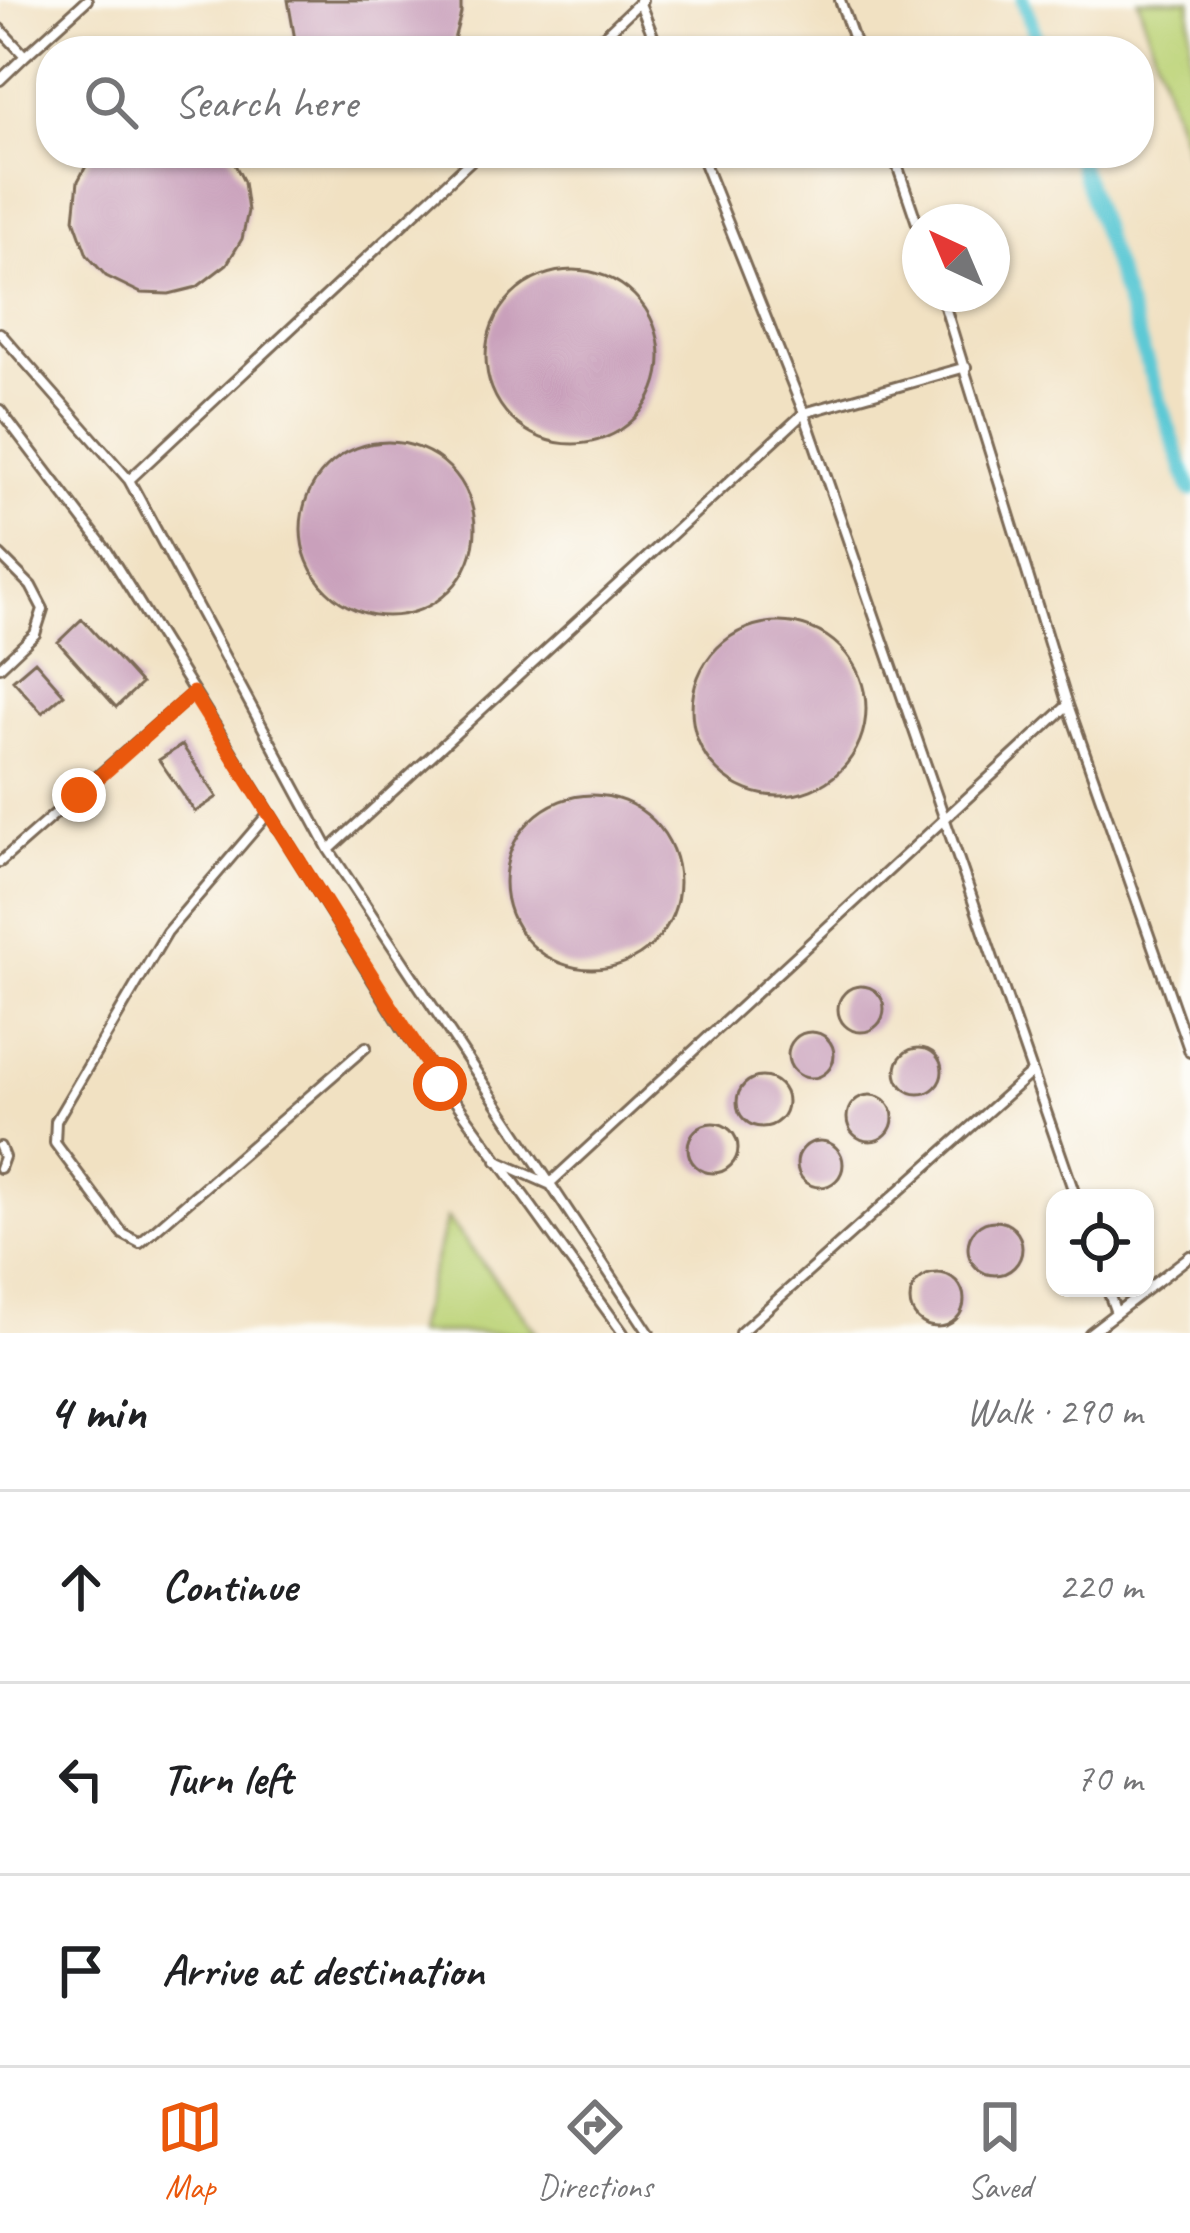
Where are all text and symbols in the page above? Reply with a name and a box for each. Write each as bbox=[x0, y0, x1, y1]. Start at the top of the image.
search box bbox=[36, 36, 1154, 168]
icon: search bbox=[78, 69, 144, 135]
text: Search here bbox=[174, 74, 357, 131]
north arrow bbox=[902, 204, 1010, 312]
route end bbox=[52, 768, 106, 822]
route start bbox=[413, 1057, 467, 1111]
map controls bbox=[1046, 1189, 1154, 1297]
button: locate bbox=[1046, 1189, 1154, 1297]
text: 4 min bbox=[48, 1379, 146, 1443]
text: Walk · 290 m bbox=[966, 1387, 1142, 1436]
icon: ahead bbox=[48, 1554, 114, 1620]
text: Continue bbox=[162, 1558, 296, 1615]
text: 220 m bbox=[1058, 1562, 1142, 1611]
icon: left bbox=[48, 1746, 114, 1812]
text: Turn left bbox=[162, 1750, 292, 1807]
text: 70 m bbox=[1076, 1754, 1142, 1803]
icon: arrive bbox=[48, 1938, 114, 2004]
text: Arrive at destination bbox=[162, 1942, 484, 1999]
tab: Map bbox=[157, 2094, 223, 2208]
tab: Directions bbox=[538, 2094, 652, 2208]
tab: Saved bbox=[967, 2094, 1033, 2208]

